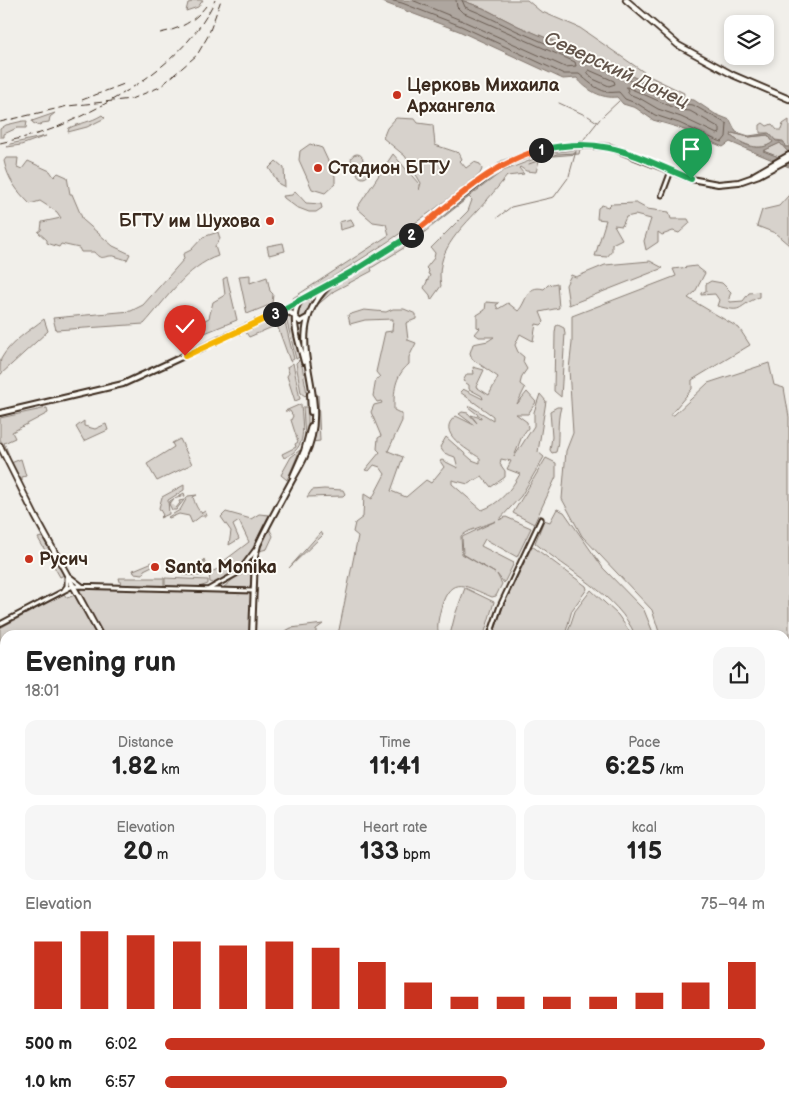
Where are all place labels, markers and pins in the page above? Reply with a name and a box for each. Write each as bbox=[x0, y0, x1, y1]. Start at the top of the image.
place label: Церковь Михаила Архангела bbox=[406, 75, 560, 117]
marker: Церковь Михаила Архангела bbox=[391, 89, 403, 101]
pin bbox=[670, 128, 712, 179]
pin: 1 bbox=[528, 138, 554, 162]
place label: Стадион БГТУ bbox=[328, 158, 451, 179]
marker: Стадион БГТУ bbox=[312, 162, 324, 174]
place label: БГТУ им Шухова bbox=[119, 211, 261, 232]
marker: БГТУ им Шухова bbox=[264, 215, 276, 227]
pin: 2 bbox=[398, 222, 424, 248]
pin: 3 bbox=[262, 302, 288, 326]
pin bbox=[164, 305, 206, 356]
place label: Русич bbox=[39, 549, 88, 570]
marker: Русич bbox=[23, 553, 35, 565]
place label: Santa Monika bbox=[165, 557, 277, 578]
marker: Santa Monika bbox=[149, 561, 161, 573]

